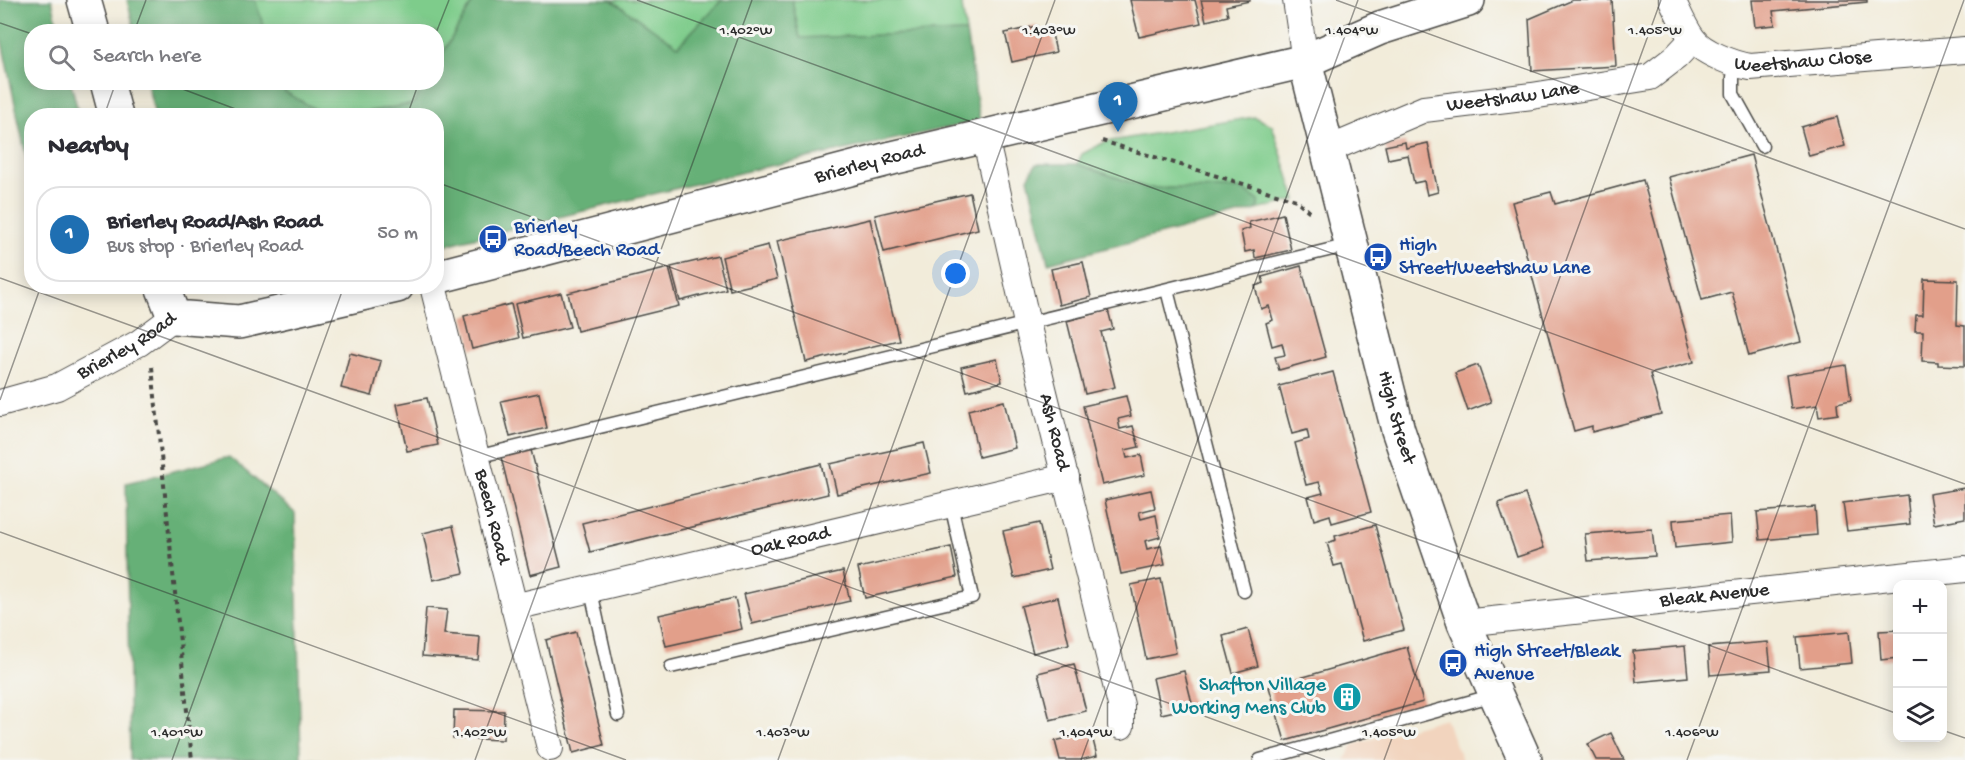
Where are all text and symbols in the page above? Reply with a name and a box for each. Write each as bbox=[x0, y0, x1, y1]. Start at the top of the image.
text: 1.402°W bbox=[718, 22, 773, 40]
text: 1.403°W bbox=[1021, 22, 1076, 40]
text: 1.404°W bbox=[1325, 22, 1379, 40]
text: 1.405°W bbox=[1627, 22, 1682, 40]
search box bbox=[24, 24, 444, 90]
icon: search bbox=[45, 41, 78, 74]
text: Search here bbox=[93, 44, 201, 70]
street label: Weetshaw Close bbox=[1731, 46, 1874, 79]
street label: Weetshaw Lane bbox=[1445, 77, 1582, 118]
pin: 1 bbox=[1098, 82, 1138, 132]
text: Nearby bbox=[48, 132, 129, 163]
street label: Brierley Road bbox=[811, 139, 929, 189]
text: Brierley Road/Ash Road bbox=[107, 210, 322, 236]
place label: Brierley Road/Beech Road bbox=[513, 217, 662, 263]
text: 1 bbox=[65, 223, 74, 246]
text: 50 m bbox=[377, 223, 418, 246]
bus stop icon: Brierley Road/Beech Road bbox=[477, 223, 509, 255]
place label: High Street/Weetshaw Lane bbox=[1399, 235, 1591, 281]
text: Bus stop · Brierley Road bbox=[107, 236, 302, 259]
bus stop icon: High Street/Weetshaw Lane bbox=[1362, 241, 1394, 273]
your location bbox=[941, 259, 970, 288]
street label: Brierley Road bbox=[72, 306, 183, 386]
street label: High Street bbox=[1372, 368, 1421, 469]
street label: Ash Road bbox=[1033, 391, 1075, 475]
street label: Beech Road bbox=[468, 466, 515, 569]
street label: Oak Road bbox=[749, 521, 834, 562]
street label: Bleak Avenue bbox=[1658, 579, 1771, 613]
map controls bbox=[1893, 580, 1947, 742]
button: + bbox=[1893, 580, 1947, 634]
button: − bbox=[1893, 634, 1947, 688]
place label: High Street/Bleak Avenue bbox=[1474, 641, 1622, 687]
bus stop icon: High Street/Bleak Avenue bbox=[1437, 647, 1469, 679]
place label: Shafton Village Working Mens Club bbox=[1172, 675, 1327, 721]
building icon: Shafton Village Working Mens Club bbox=[1331, 681, 1363, 713]
button: layers bbox=[1893, 688, 1947, 742]
text: 1.401°W bbox=[150, 724, 203, 742]
text: 1.402°W bbox=[452, 724, 507, 742]
text: 1.403°W bbox=[755, 724, 810, 742]
text: 1.404°W bbox=[1059, 724, 1113, 742]
text: 1.405°W bbox=[1361, 724, 1416, 742]
text: 1.406°W bbox=[1664, 724, 1719, 742]

